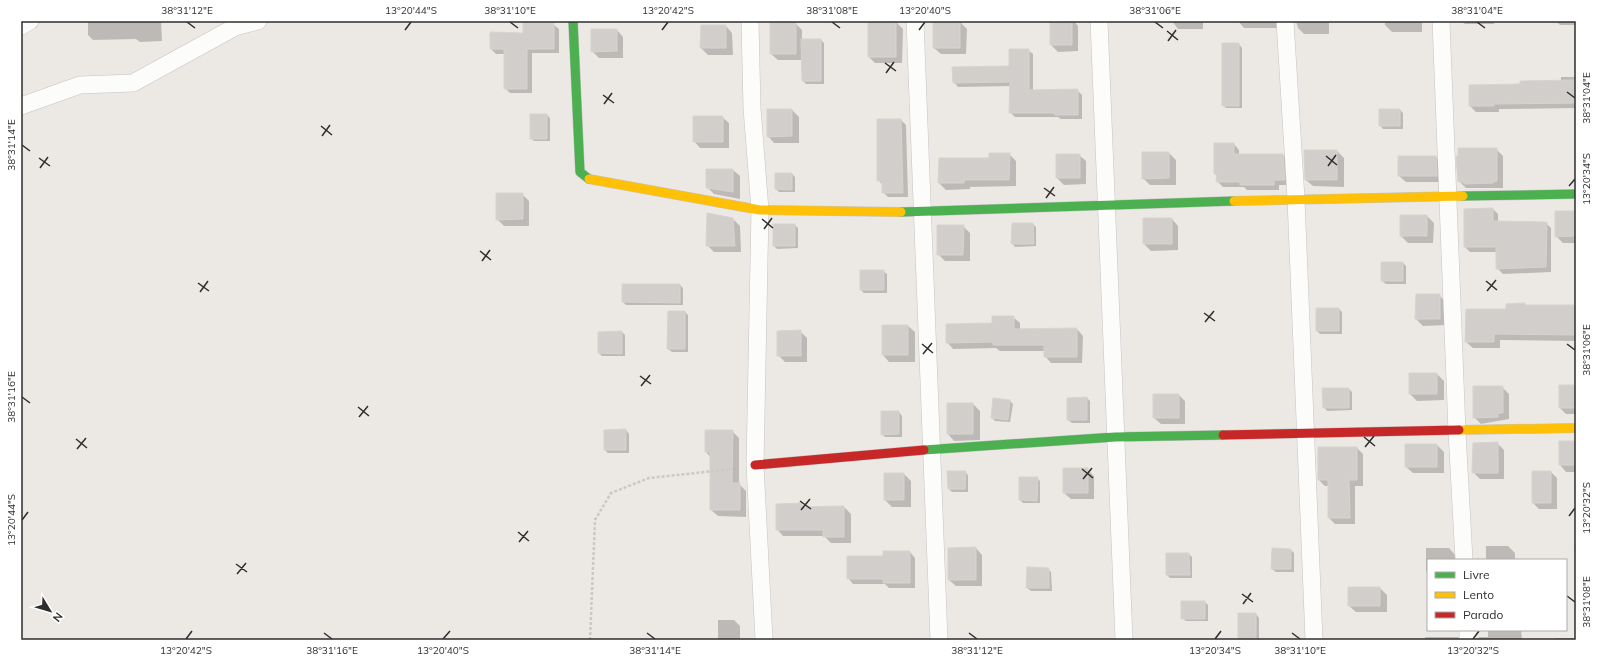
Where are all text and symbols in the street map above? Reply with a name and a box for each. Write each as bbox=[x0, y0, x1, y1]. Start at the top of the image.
text: 38°31'12"E bbox=[161, 4, 213, 17]
text: 13°20'44"S bbox=[385, 4, 437, 17]
text: 38°31'10"E bbox=[484, 4, 536, 17]
text: 13°20'42"S bbox=[642, 4, 694, 17]
text: 38°31'08"E bbox=[806, 4, 858, 17]
text: 13°20'40"S bbox=[899, 4, 951, 17]
text: 38°31'06"E bbox=[1129, 4, 1181, 17]
text: 38°31'04"E bbox=[1451, 4, 1503, 17]
text: 38°31'04"E bbox=[1580, 72, 1593, 124]
text: 38°31'14"E bbox=[5, 119, 18, 171]
text: 13°20'34"S bbox=[1580, 153, 1593, 205]
text: 38°31'06"E bbox=[1580, 324, 1593, 376]
text: 38°31'16"E bbox=[5, 371, 18, 423]
text: 13°20'32"S bbox=[1580, 482, 1593, 534]
text: 13°20'44"S bbox=[5, 494, 18, 546]
legend bbox=[1427, 559, 1567, 631]
text: Livre bbox=[1463, 567, 1490, 582]
text: 38°31'08"E bbox=[1580, 576, 1593, 628]
text: Lento bbox=[1463, 587, 1494, 602]
north arrow bbox=[30, 591, 70, 631]
text: Parado bbox=[1463, 607, 1503, 622]
text: N bbox=[50, 610, 66, 625]
text: 13°20'42"S bbox=[160, 644, 212, 657]
text: 38°31'16"E bbox=[306, 644, 358, 657]
text: 13°20'40"S bbox=[417, 644, 469, 657]
text: 38°31'14"E bbox=[629, 644, 681, 657]
text: 38°31'12"E bbox=[951, 644, 1003, 657]
text: 13°20'34"S bbox=[1189, 644, 1241, 657]
text: 38°31'10"E bbox=[1274, 644, 1326, 657]
text: 13°20'32"S bbox=[1447, 644, 1499, 657]

